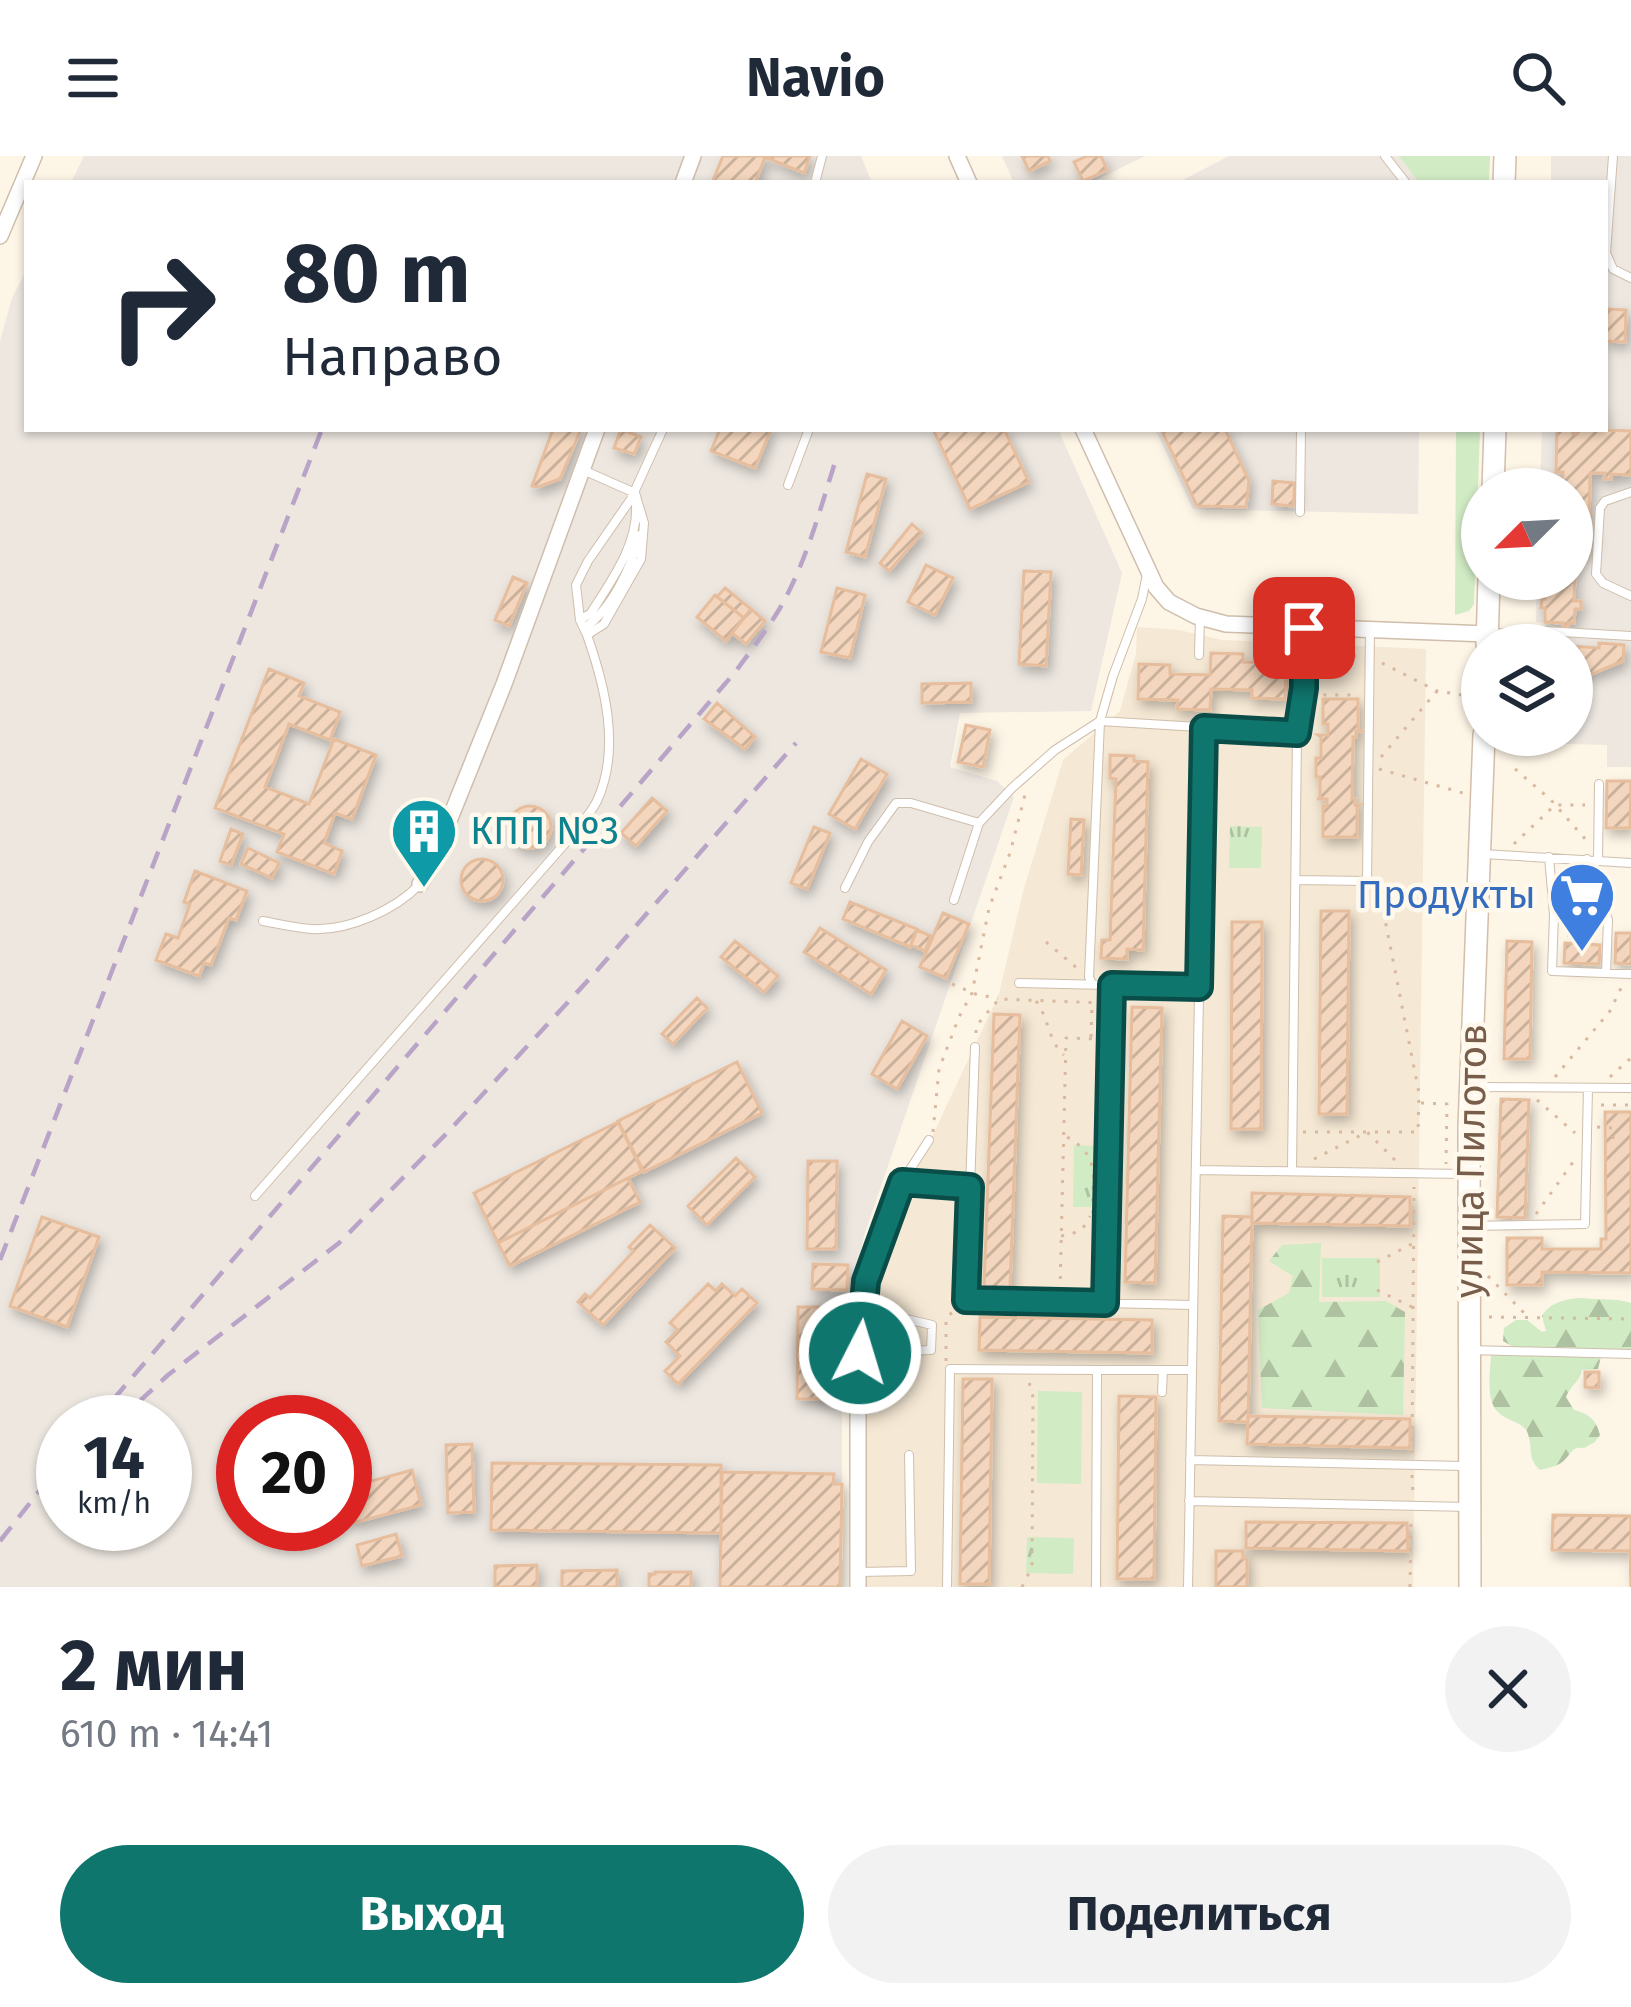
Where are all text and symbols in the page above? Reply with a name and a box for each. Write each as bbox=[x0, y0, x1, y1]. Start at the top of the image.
icon: menu bbox=[60, 45, 126, 111]
icon: search bbox=[1505, 45, 1571, 111]
text: Navio bbox=[746, 46, 885, 110]
text: 80 m bbox=[282, 223, 471, 324]
icon: right bbox=[84, 228, 240, 384]
text: Направо bbox=[282, 325, 503, 389]
north arrow bbox=[1461, 468, 1593, 600]
map controls bbox=[1461, 468, 1593, 756]
pin bbox=[1253, 577, 1355, 679]
icon: arrive bbox=[1271, 595, 1337, 661]
button: layers bbox=[1461, 624, 1593, 756]
building icon: КПП №3 bbox=[389, 796, 459, 890]
place label: КПП №3 bbox=[470, 808, 619, 854]
supermarket icon: Продукты bbox=[1547, 860, 1617, 954]
place label: Продукты bbox=[1357, 872, 1536, 918]
street label: улица Пилотов bbox=[1446, 1023, 1496, 1299]
position arrow bbox=[797, 1290, 923, 1416]
speed limit sign: 20 bbox=[216, 1395, 372, 1551]
text: 14 bbox=[83, 1422, 145, 1494]
text: km/h bbox=[77, 1485, 151, 1521]
text: 2 мин bbox=[60, 1623, 247, 1709]
button: close bbox=[1445, 1626, 1571, 1752]
text: 610 m · 14:41 bbox=[60, 1711, 274, 1757]
button: Выход bbox=[60, 1845, 804, 1983]
button: Поделиться bbox=[828, 1845, 1571, 1983]

